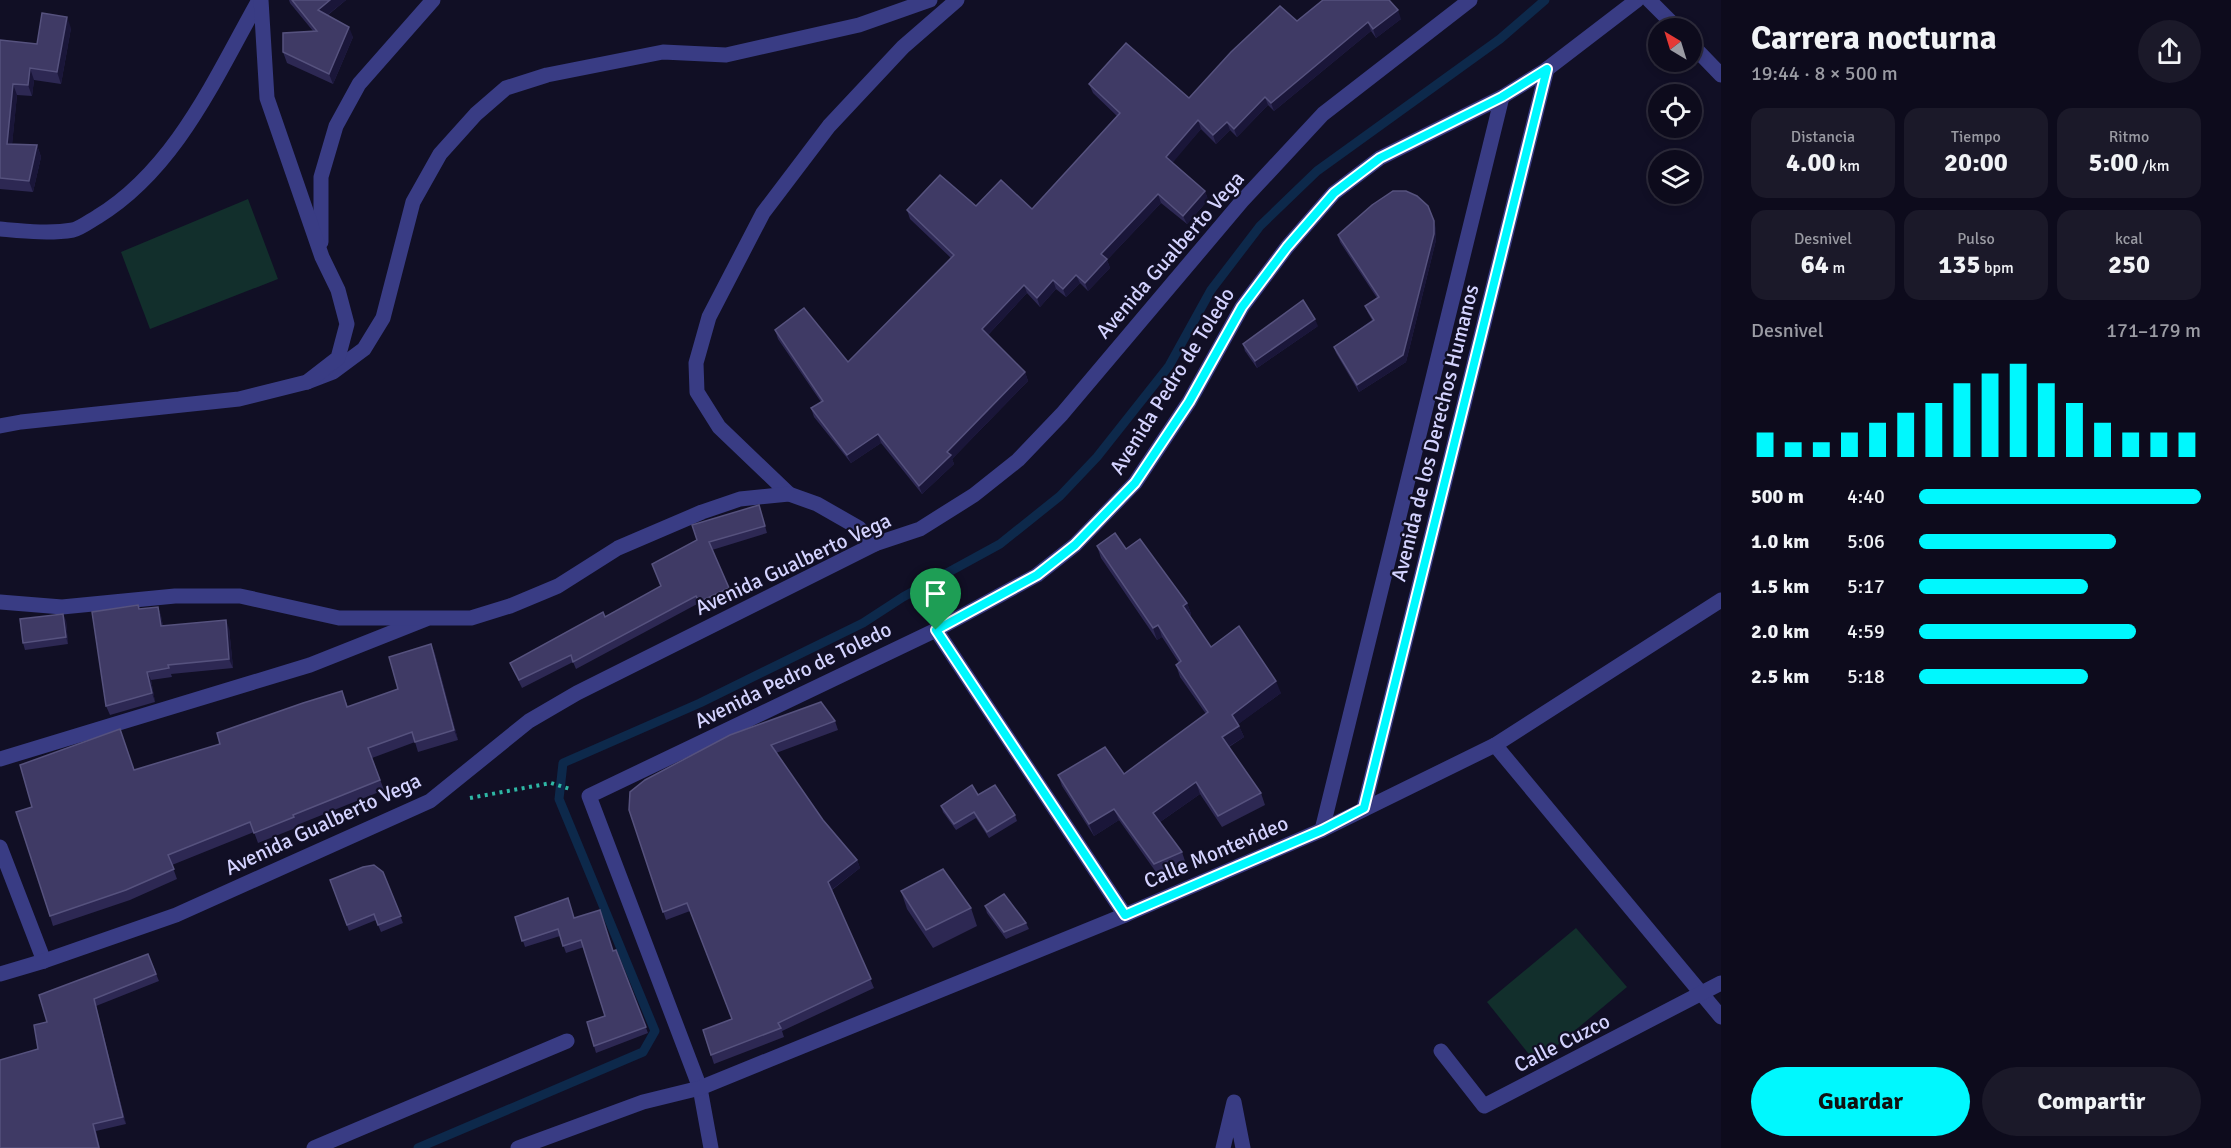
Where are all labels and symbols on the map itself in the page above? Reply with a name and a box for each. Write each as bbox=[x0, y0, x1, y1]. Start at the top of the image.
north arrow bbox=[1648, 18, 1702, 72]
street label: Avenida Gualberto Vega bbox=[1090, 166, 1250, 344]
street label: Avenida de los Derechos Humanos bbox=[1385, 282, 1485, 584]
street label: Avenida Pedro de Toledo bbox=[1104, 283, 1240, 479]
street label: Avenida Gualberto Vega bbox=[691, 507, 895, 621]
pin bbox=[910, 568, 961, 630]
street label: Avenida Pedro de Toledo bbox=[690, 616, 896, 734]
street label: Avenida Gualberto Vega bbox=[221, 767, 425, 881]
street label: Calle Montevideo bbox=[1140, 810, 1292, 894]
street label: Calle Cuzco bbox=[1510, 1008, 1614, 1078]

